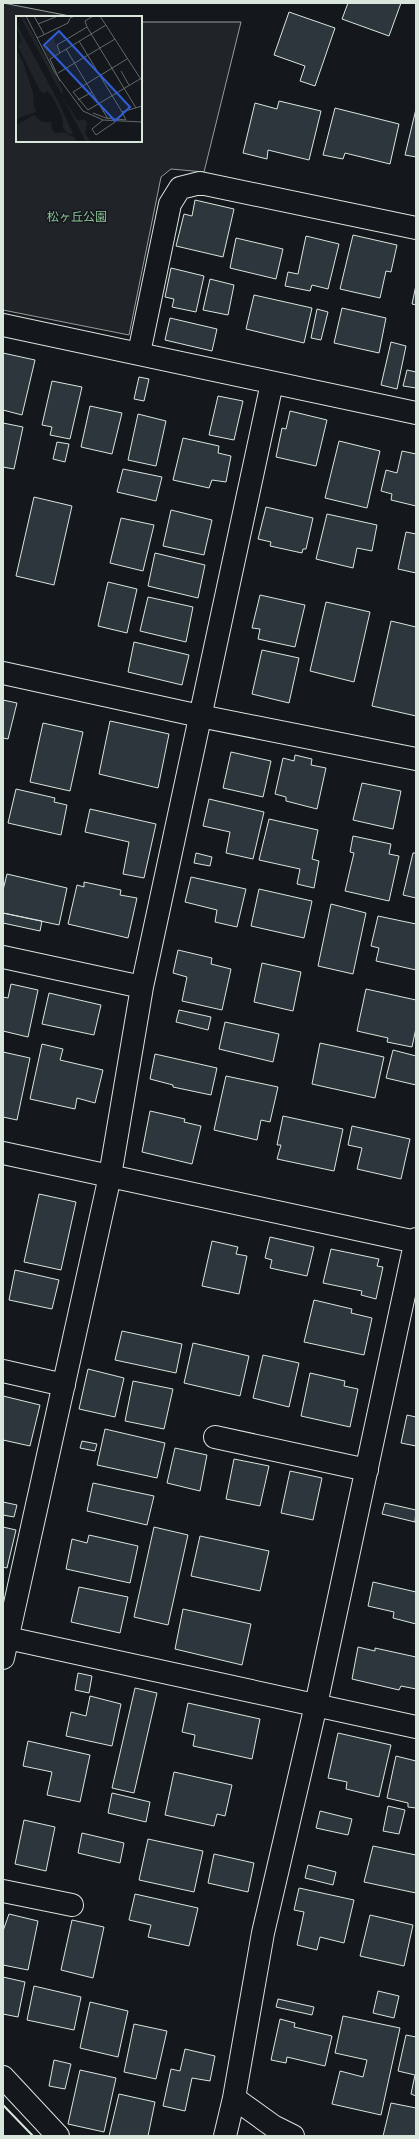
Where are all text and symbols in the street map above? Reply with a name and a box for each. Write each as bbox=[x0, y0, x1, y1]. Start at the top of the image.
inset map bbox=[16, 16, 142, 142]
park label: 松ヶ丘公園 bbox=[47, 209, 107, 224]

